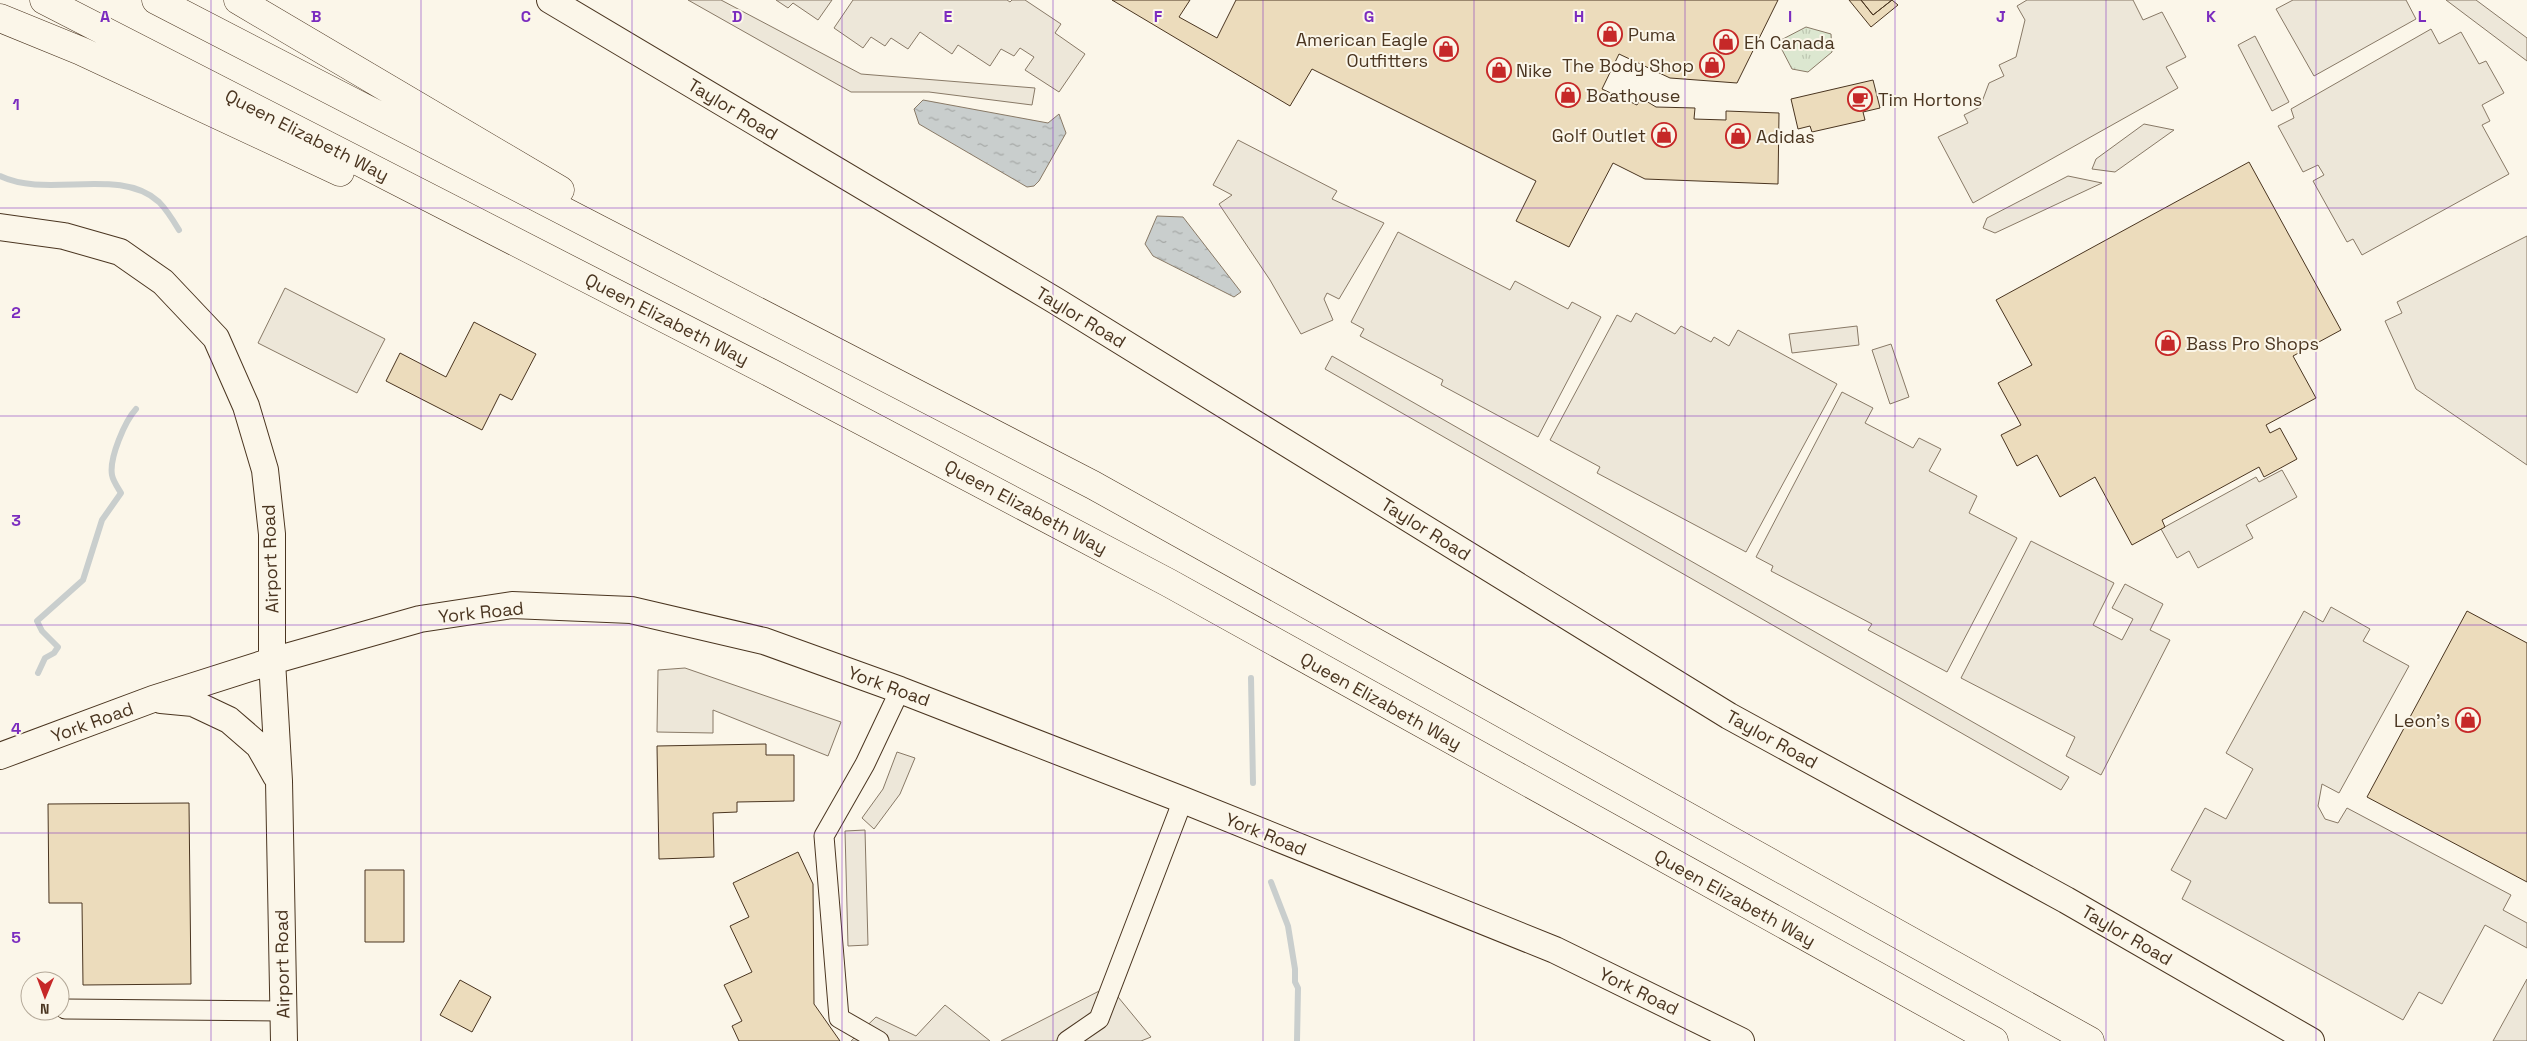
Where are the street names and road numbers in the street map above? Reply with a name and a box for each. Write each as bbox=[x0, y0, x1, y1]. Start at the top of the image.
street label: Taylor Road bbox=[684, 73, 782, 145]
street label: Queen Elizabeth Way bbox=[221, 84, 393, 186]
street label: Queen Elizabeth Way bbox=[581, 268, 753, 370]
street label: Taylor Road bbox=[1032, 281, 1130, 353]
street label: Queen Elizabeth Way bbox=[941, 454, 1111, 560]
street label: Taylor Road bbox=[1377, 492, 1475, 566]
street label: Airport Road bbox=[257, 504, 283, 614]
street label: York Road bbox=[437, 596, 525, 628]
street label: Queen Elizabeth Way bbox=[1296, 647, 1466, 755]
street label: York Road bbox=[845, 661, 933, 711]
street label: York Road bbox=[48, 697, 136, 747]
street label: Taylor Road bbox=[1722, 704, 1822, 774]
street label: York Road bbox=[1222, 807, 1310, 861]
street label: Queen Elizabeth Way bbox=[1650, 844, 1820, 952]
street label: Taylor Road bbox=[2077, 900, 2177, 970]
street label: Airport Road bbox=[270, 909, 294, 1019]
street label: York Road bbox=[1595, 962, 1683, 1020]

